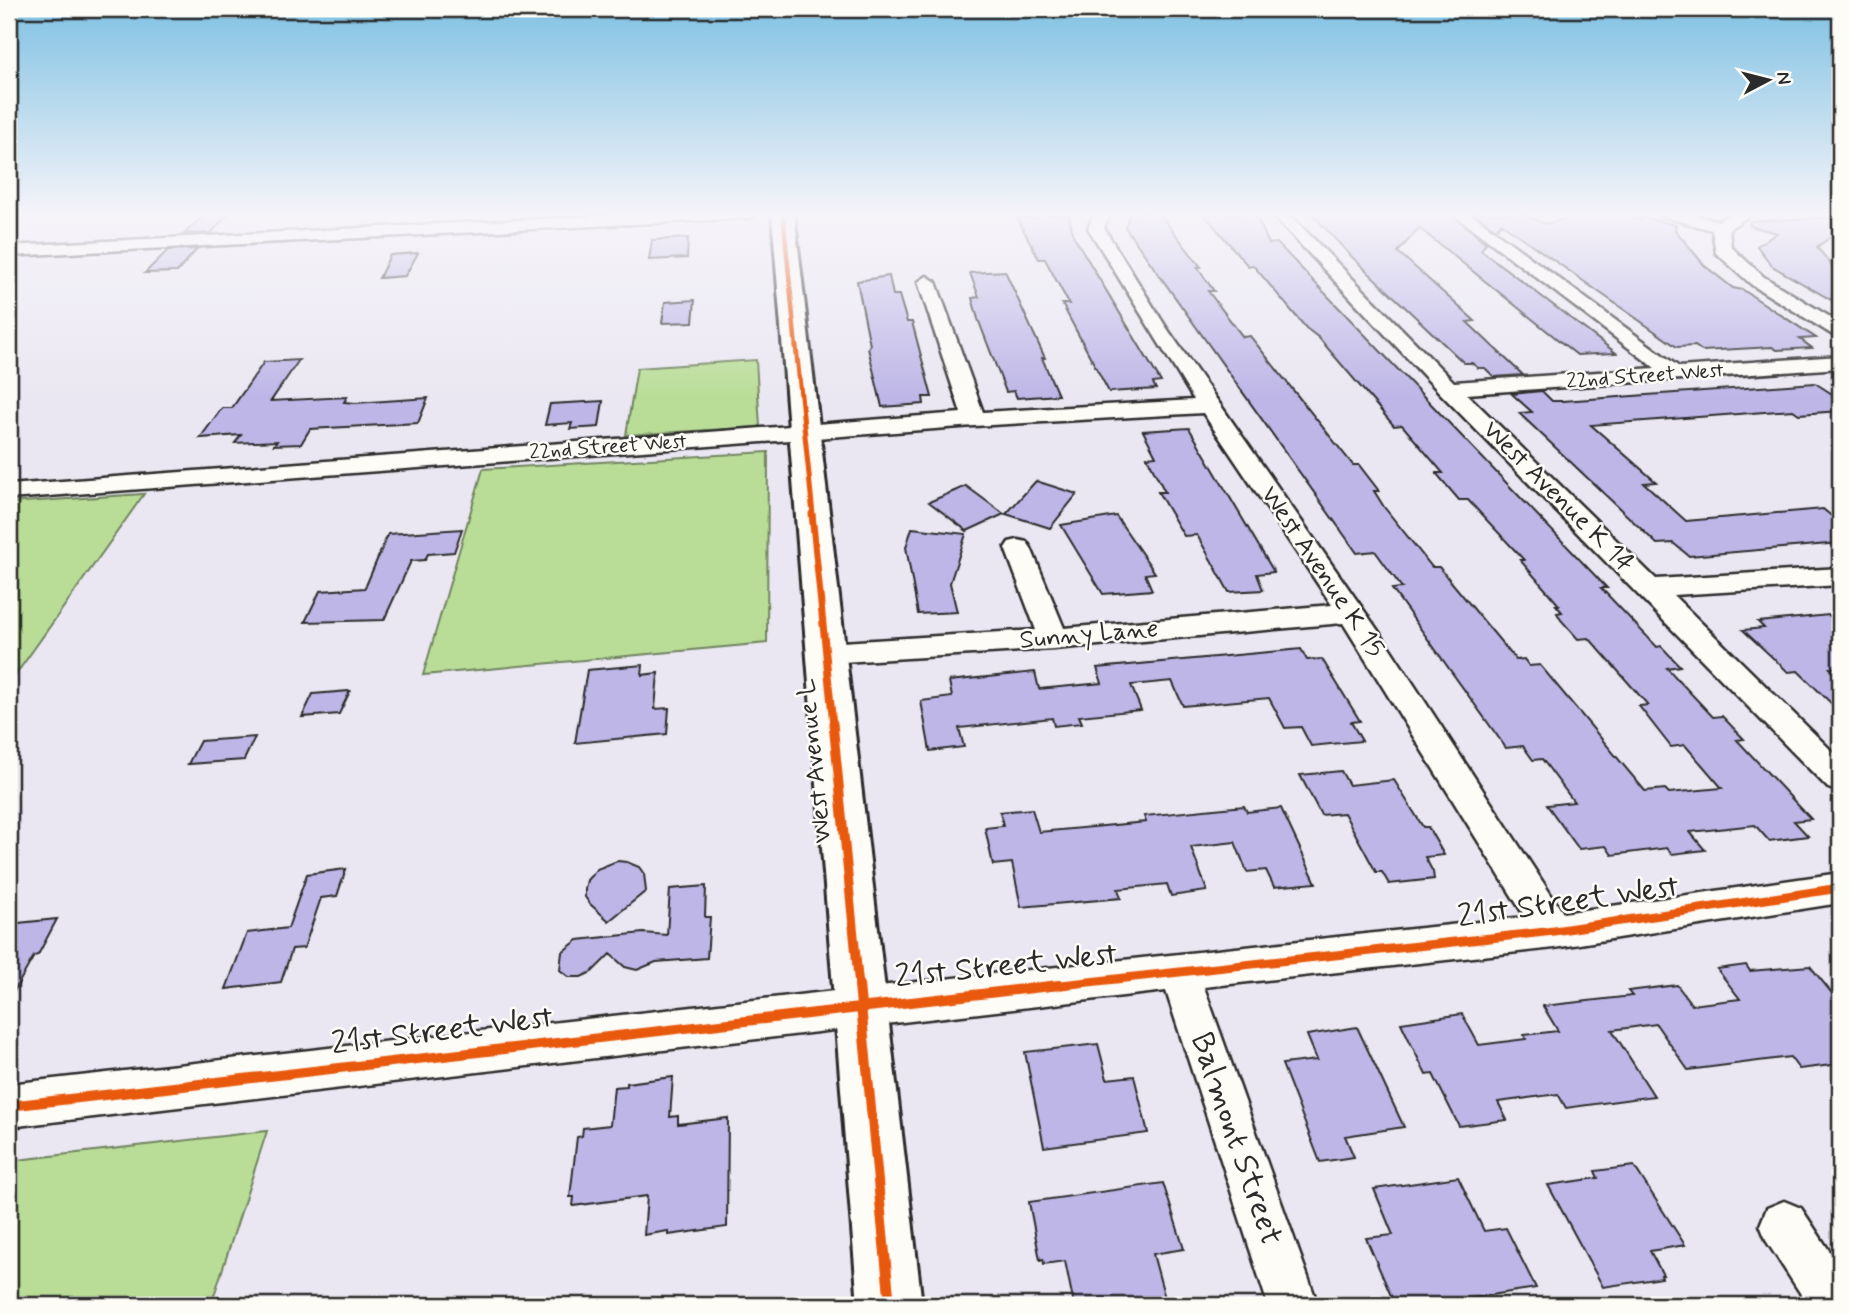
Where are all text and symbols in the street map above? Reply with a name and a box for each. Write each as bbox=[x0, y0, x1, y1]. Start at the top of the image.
north arrow bbox=[1734, 46, 1804, 116]
text: N bbox=[1770, 70, 1797, 86]
street label: 22nd Street West bbox=[1565, 357, 1725, 395]
street label: West Avenue K 14 bbox=[1475, 414, 1641, 580]
street label: 22nd Street West bbox=[528, 428, 688, 466]
street label: West Avenue K 15 bbox=[1252, 480, 1392, 664]
street label: Sunny Lane bbox=[1018, 612, 1160, 658]
street label: West Avenue L bbox=[789, 677, 841, 845]
street label: 21st Street West bbox=[1455, 866, 1681, 938]
street label: 21st Street West bbox=[893, 933, 1119, 999]
street label: 21st Street West bbox=[329, 997, 555, 1065]
street label: Balmont Street bbox=[1180, 1027, 1292, 1251]

